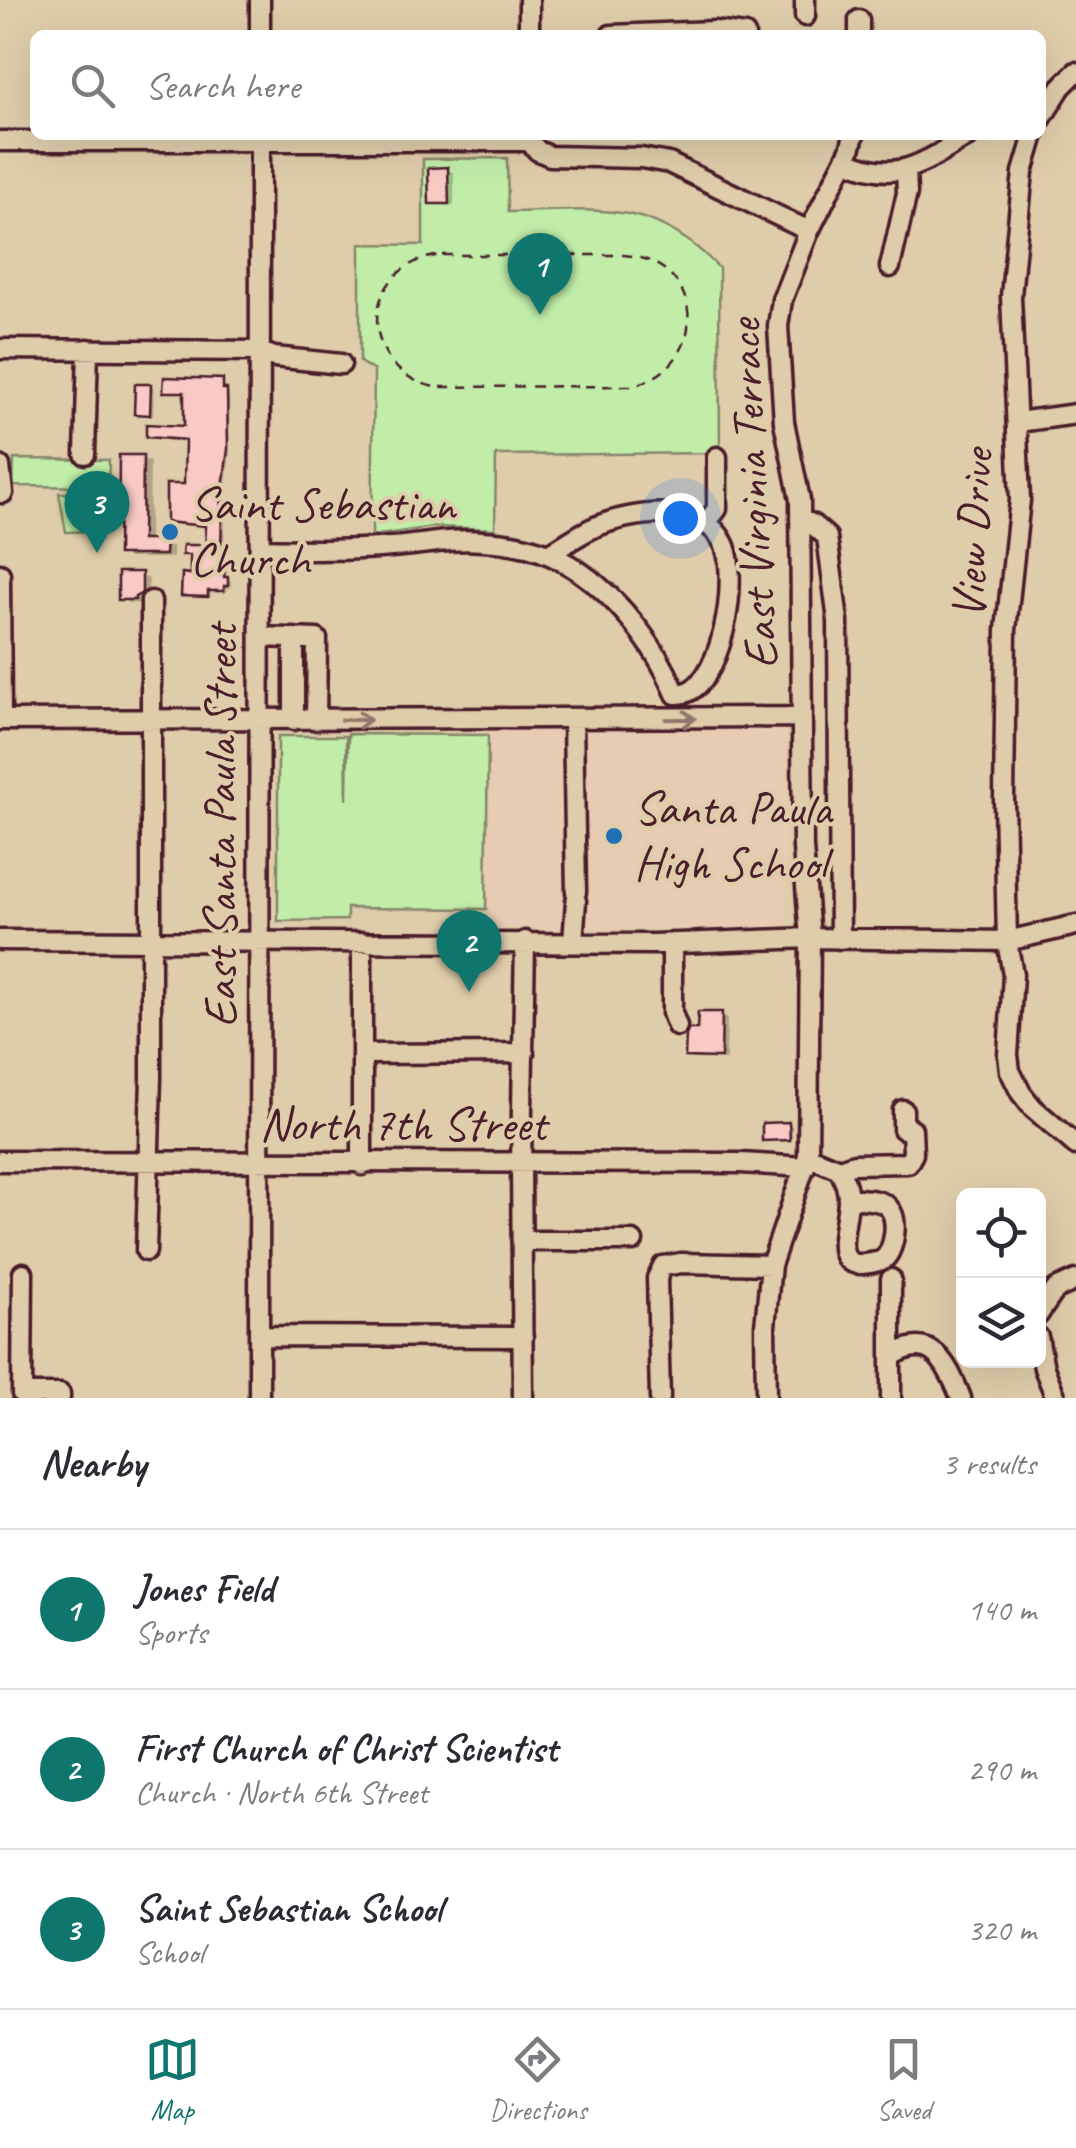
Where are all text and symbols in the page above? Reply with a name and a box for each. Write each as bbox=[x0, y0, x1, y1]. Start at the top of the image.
search box bbox=[30, 30, 1046, 140]
icon: search bbox=[65, 58, 120, 113]
text: Search here bbox=[145, 62, 300, 109]
pin: 1 bbox=[508, 232, 572, 315]
street label: East Virginia Terrace bbox=[713, 314, 791, 670]
street label: View Drive bbox=[938, 444, 1007, 620]
pin: 3 bbox=[64, 470, 130, 553]
place label: Saint Sebastian Church bbox=[190, 474, 458, 589]
your location bbox=[655, 493, 706, 544]
marker: Saint Sebastian Church bbox=[159, 521, 181, 543]
street label: East Santa Paula Street bbox=[190, 620, 250, 1028]
one-way arrow bbox=[340, 710, 372, 730]
one-way arrow bbox=[664, 710, 697, 728]
place label: Santa Paula High School bbox=[634, 778, 834, 893]
marker: Santa Paula High School bbox=[603, 825, 625, 847]
pin: 2 bbox=[436, 910, 502, 992]
street label: North 7th Street bbox=[260, 1094, 550, 1154]
map controls bbox=[956, 1188, 1046, 1368]
button: locate bbox=[956, 1188, 1046, 1278]
button: layers bbox=[956, 1278, 1046, 1368]
text: Nearby bbox=[40, 1437, 146, 1490]
text: 3 results bbox=[942, 1443, 1036, 1484]
text: Jones Field bbox=[135, 1565, 273, 1612]
text: 1 bbox=[65, 1589, 80, 1630]
text: 140 m bbox=[967, 1589, 1036, 1630]
text: Sports bbox=[135, 1612, 207, 1653]
text: First Church of Christ Scientist bbox=[135, 1725, 557, 1772]
text: 2 bbox=[65, 1749, 80, 1790]
text: 290 m bbox=[967, 1749, 1036, 1790]
text: Church · North 6th Street bbox=[135, 1772, 428, 1813]
text: Saint Sebastian School bbox=[135, 1885, 442, 1932]
text: 3 bbox=[65, 1909, 80, 1950]
text: 320 m bbox=[967, 1909, 1036, 1950]
text: School bbox=[135, 1932, 204, 1973]
tab: Map bbox=[145, 2032, 200, 2127]
tab: Directions bbox=[489, 2032, 587, 2127]
tab: Saved bbox=[876, 2032, 931, 2127]

